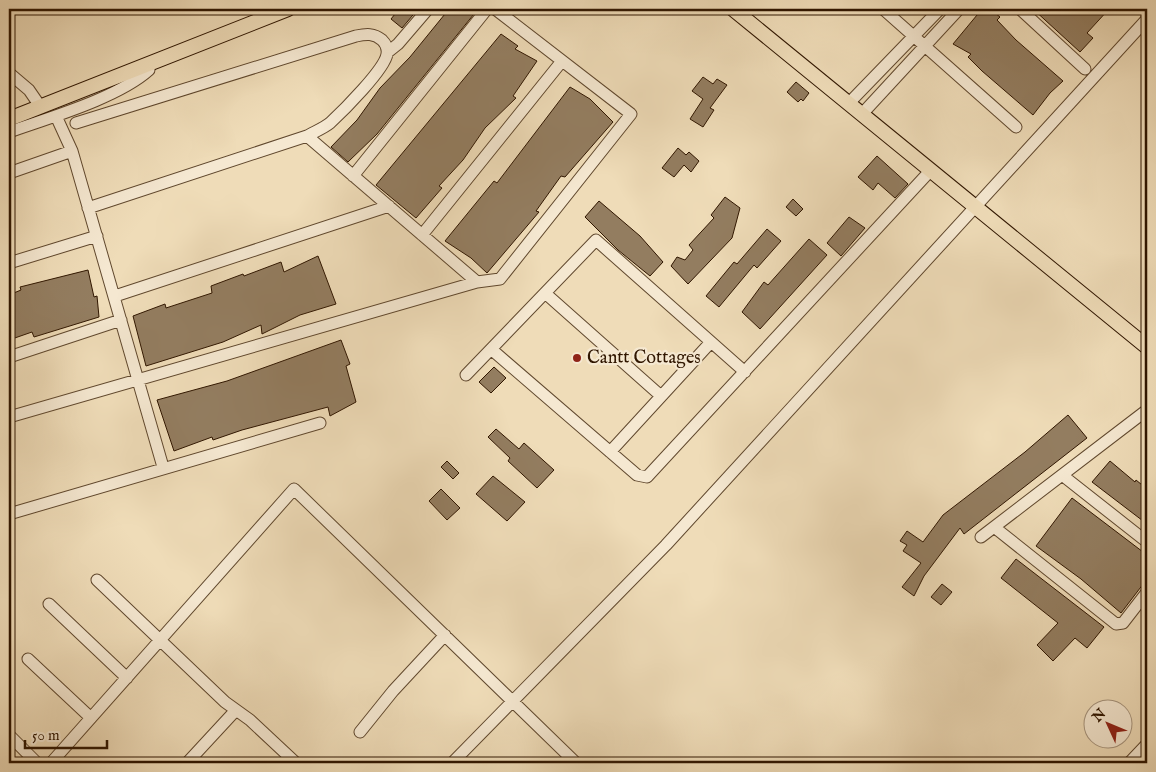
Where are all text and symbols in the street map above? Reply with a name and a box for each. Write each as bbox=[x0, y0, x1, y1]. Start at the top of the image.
place label: Cantt Cottages bbox=[587, 347, 701, 370]
marker: Cantt Cottages bbox=[571, 352, 583, 364]
north arrow bbox=[1084, 700, 1134, 750]
text: N bbox=[1088, 705, 1110, 727]
scale bar bbox=[25, 717, 108, 749]
text: 50 m bbox=[32, 726, 60, 745]

